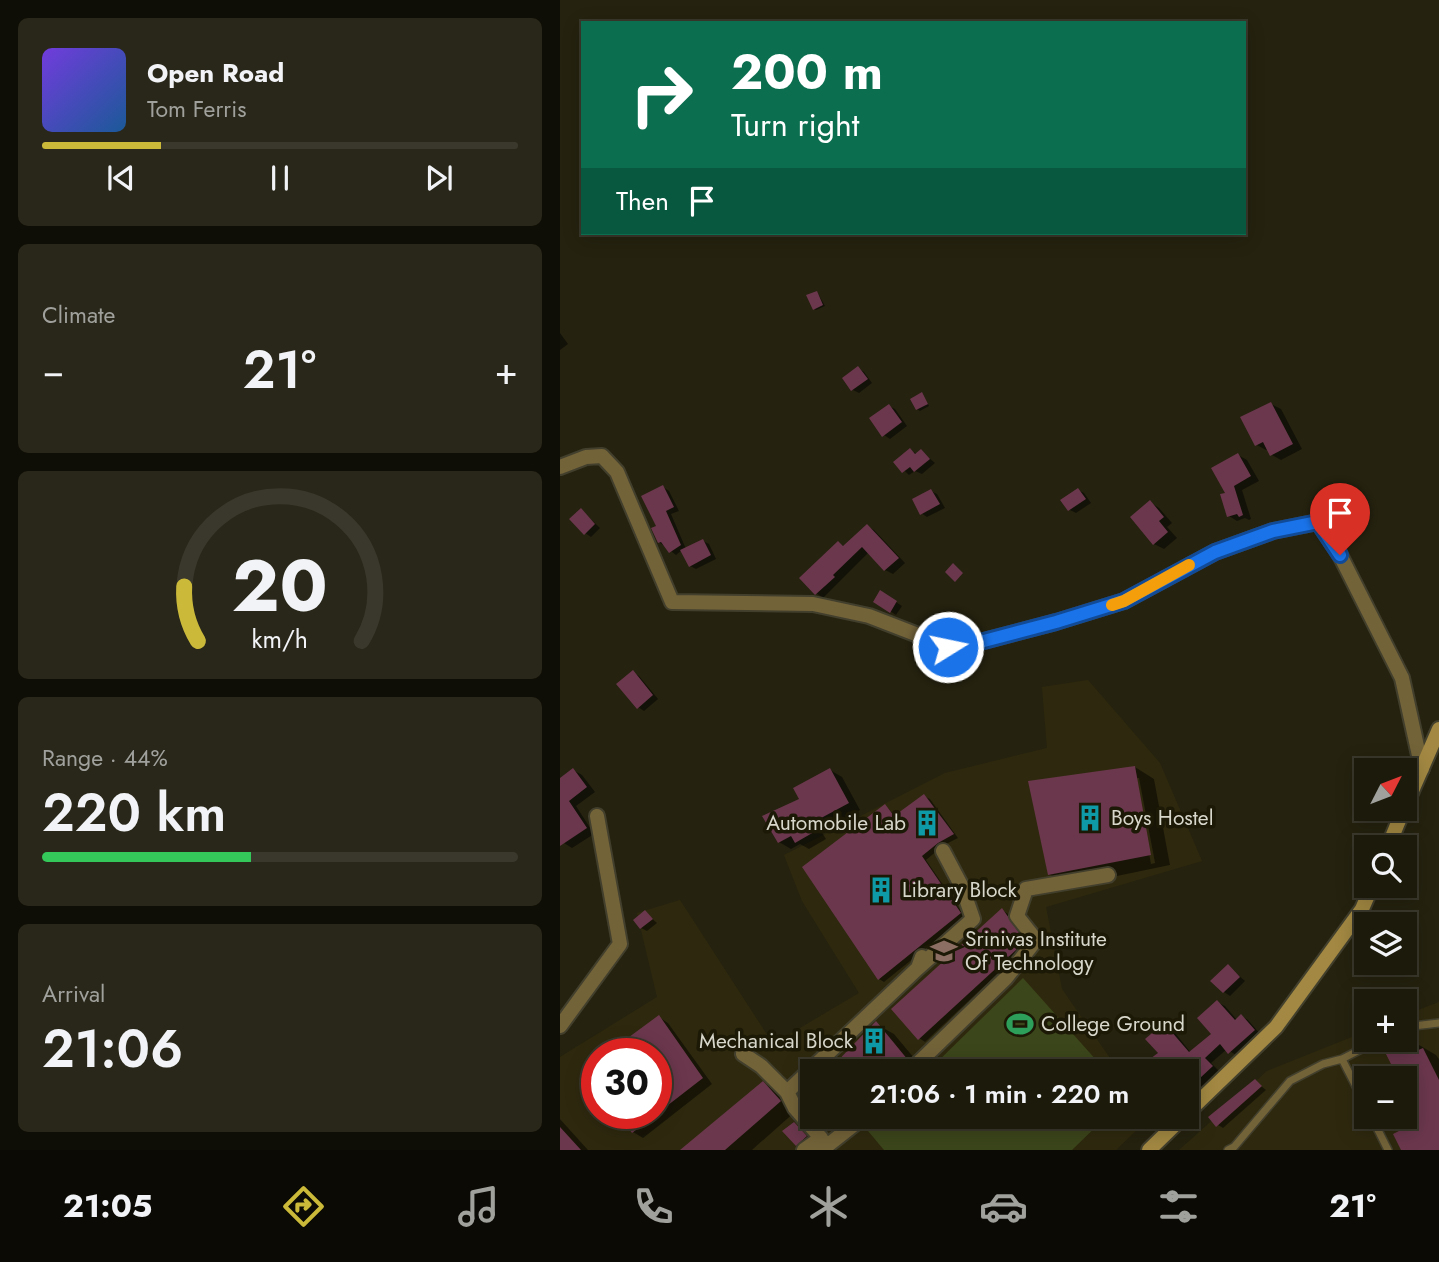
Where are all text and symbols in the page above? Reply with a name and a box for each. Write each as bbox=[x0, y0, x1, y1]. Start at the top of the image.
text: 200 m bbox=[731, 37, 883, 107]
icon: right bbox=[616, 49, 707, 140]
text: Open Road bbox=[147, 54, 284, 92]
text: Tom Ferris bbox=[147, 92, 246, 126]
text: Turn right bbox=[731, 102, 860, 148]
icon: previous bbox=[102, 159, 140, 197]
icon: pause bbox=[261, 159, 299, 197]
icon: next bbox=[420, 159, 458, 197]
text: Then bbox=[616, 182, 669, 220]
icon: arrive bbox=[683, 182, 721, 220]
text: Climate bbox=[42, 298, 115, 332]
text: 21° bbox=[243, 332, 316, 408]
text: − bbox=[42, 343, 64, 398]
text: + bbox=[495, 343, 518, 398]
pin bbox=[1310, 483, 1370, 555]
icon: arrive bbox=[1321, 494, 1359, 532]
text: 20 bbox=[232, 533, 328, 638]
position arrow bbox=[911, 610, 985, 684]
text: km/h bbox=[252, 621, 308, 657]
text: Range · 44% bbox=[42, 741, 168, 775]
north arrow bbox=[1354, 758, 1418, 821]
map controls bbox=[1354, 758, 1417, 1129]
text: 220 km bbox=[42, 775, 226, 851]
building icon: Boys Hostel bbox=[1075, 803, 1105, 833]
place label: Boys Hostel bbox=[1111, 803, 1214, 833]
place label: Automobile Lab bbox=[766, 808, 906, 838]
building icon: Automobile Lab bbox=[912, 808, 942, 838]
button: search bbox=[1354, 835, 1417, 898]
building icon: Library Block bbox=[866, 875, 896, 905]
place label: Library Block bbox=[902, 875, 1018, 905]
button: layers bbox=[1354, 912, 1417, 975]
place label: Srinivas Institute Of Technology bbox=[965, 924, 1107, 978]
school or university icon: Srinivas Institute Of Technology bbox=[929, 936, 959, 966]
text: Arrival bbox=[42, 977, 105, 1011]
button: + bbox=[1354, 989, 1417, 1052]
sports icon: College Ground bbox=[1005, 1009, 1035, 1039]
place label: College Ground bbox=[1041, 1009, 1185, 1039]
text: 21:06 bbox=[42, 1011, 183, 1087]
place label: Mechanical Block bbox=[699, 1026, 854, 1056]
building icon: Mechanical Block bbox=[859, 1026, 889, 1056]
speed limit sign: 30 bbox=[581, 1038, 672, 1129]
button: − bbox=[1354, 1066, 1417, 1129]
text: 21:06 · 1 min · 220 m bbox=[870, 1075, 1129, 1113]
icon: directions bbox=[279, 1182, 328, 1231]
icon: music bbox=[454, 1182, 503, 1231]
icon: phone bbox=[629, 1182, 678, 1231]
icon: climate bbox=[804, 1182, 853, 1231]
icon: car bbox=[979, 1182, 1028, 1231]
icon: filters bbox=[1154, 1182, 1203, 1231]
text: 21:05 bbox=[63, 1183, 152, 1229]
text: 21° bbox=[1329, 1183, 1376, 1229]

